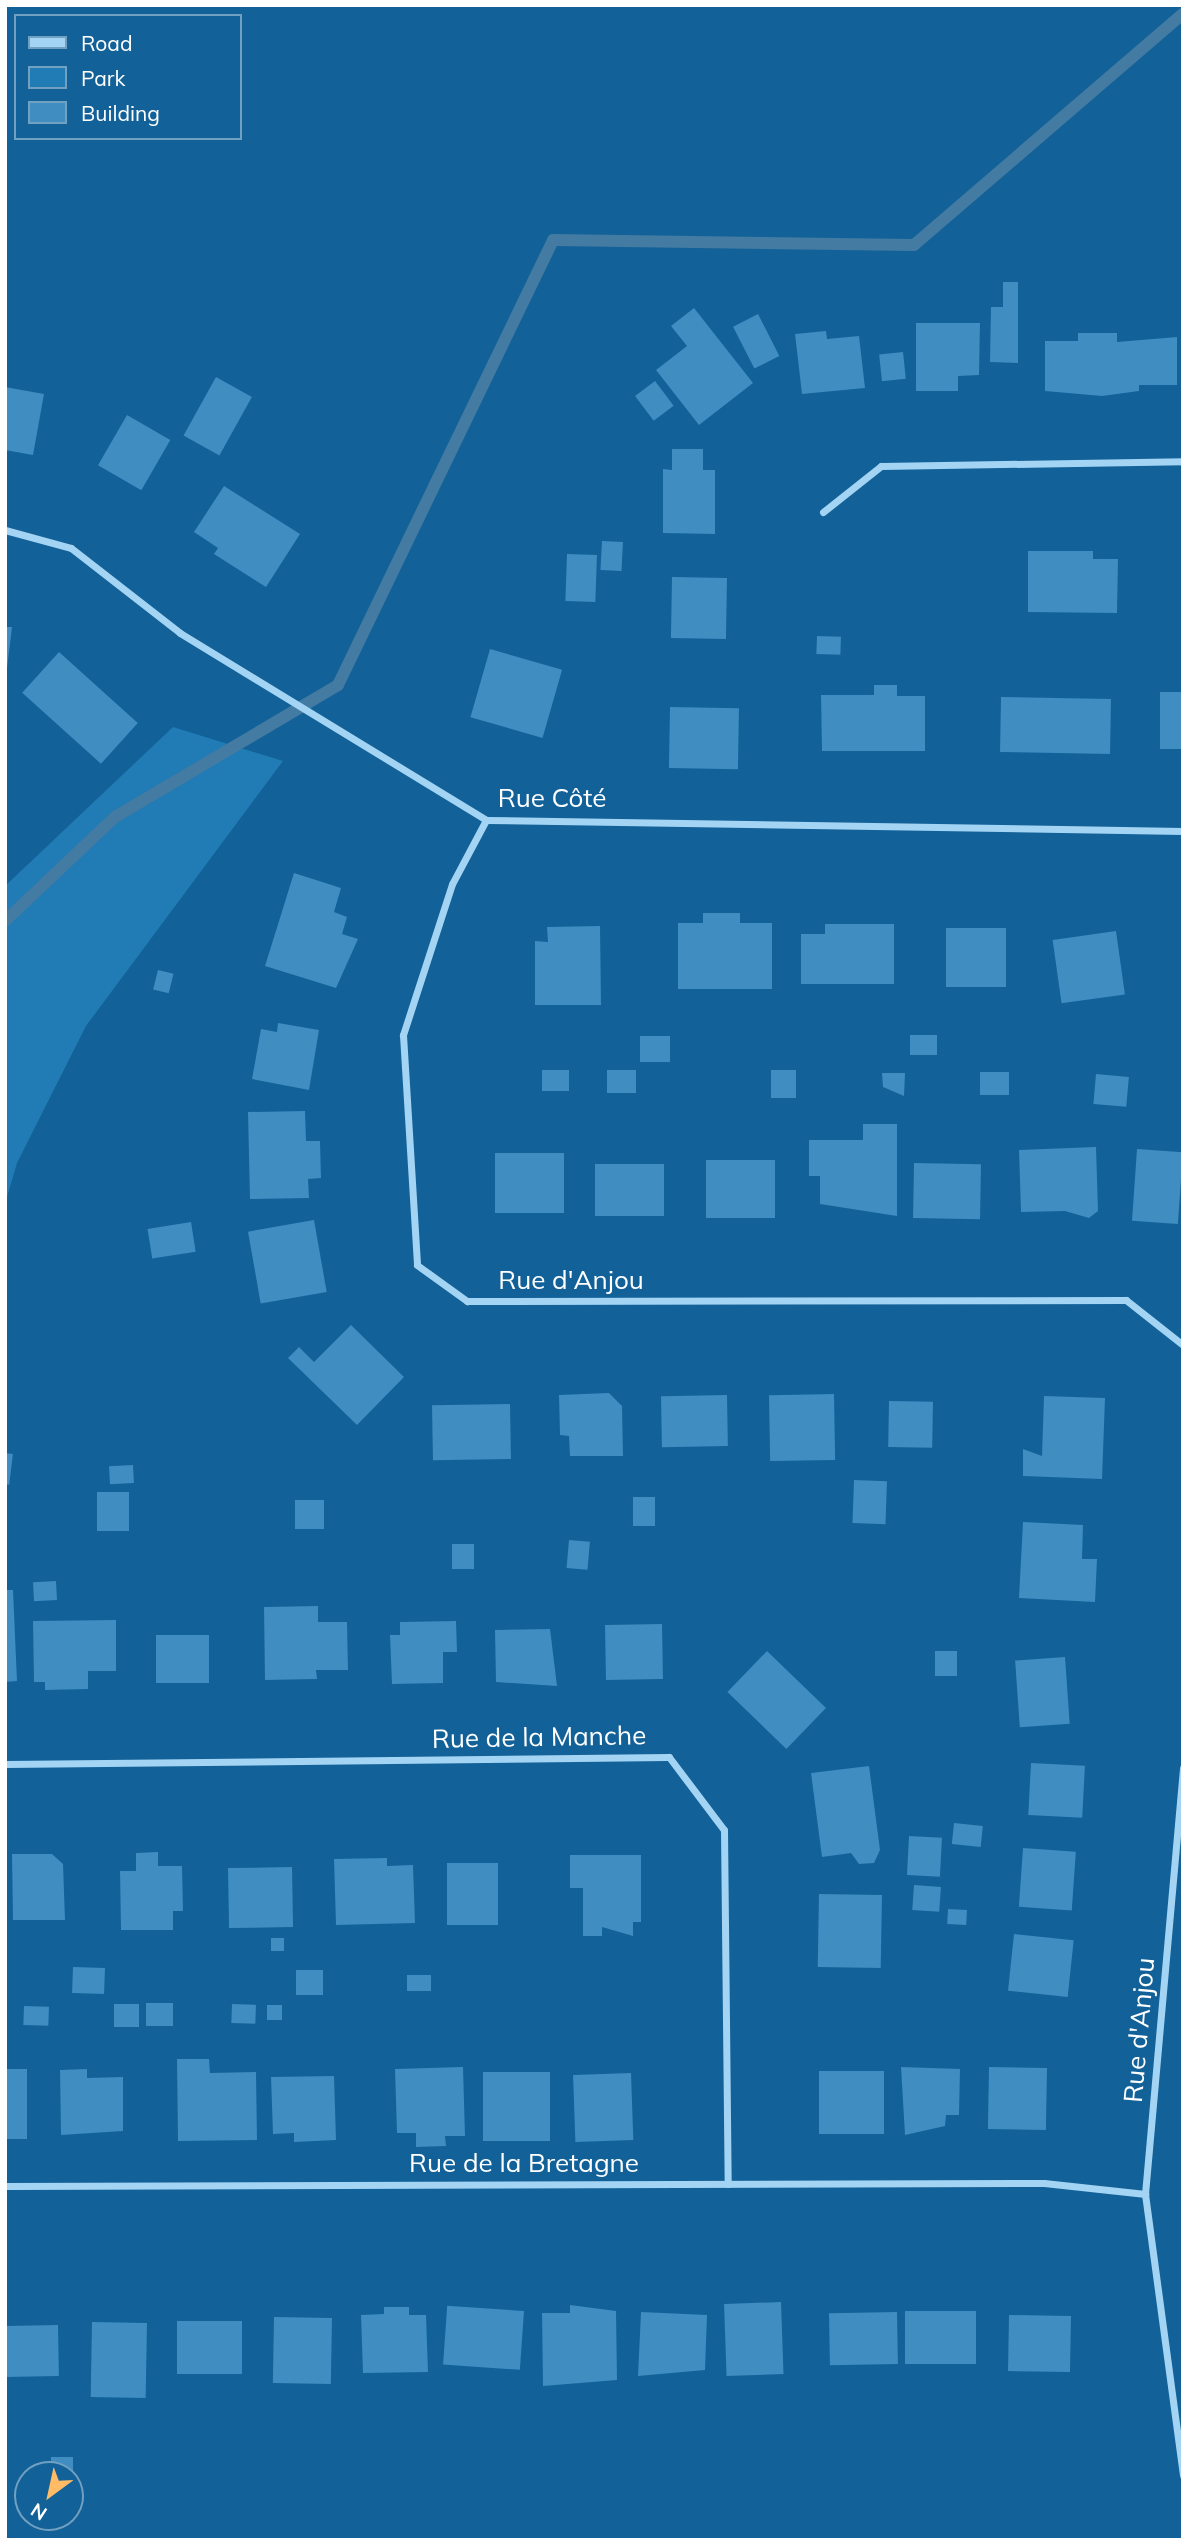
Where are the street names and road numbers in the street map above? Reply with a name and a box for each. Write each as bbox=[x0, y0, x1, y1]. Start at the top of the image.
street label: Rue Côté bbox=[498, 782, 606, 814]
street label: Rue d'Anjou bbox=[498, 1264, 644, 1296]
street label: Rue de la Manche bbox=[432, 1720, 646, 1754]
street label: Rue d'Anjou bbox=[1117, 1956, 1161, 2104]
street label: Rue de la Bretagne bbox=[409, 2147, 639, 2179]

